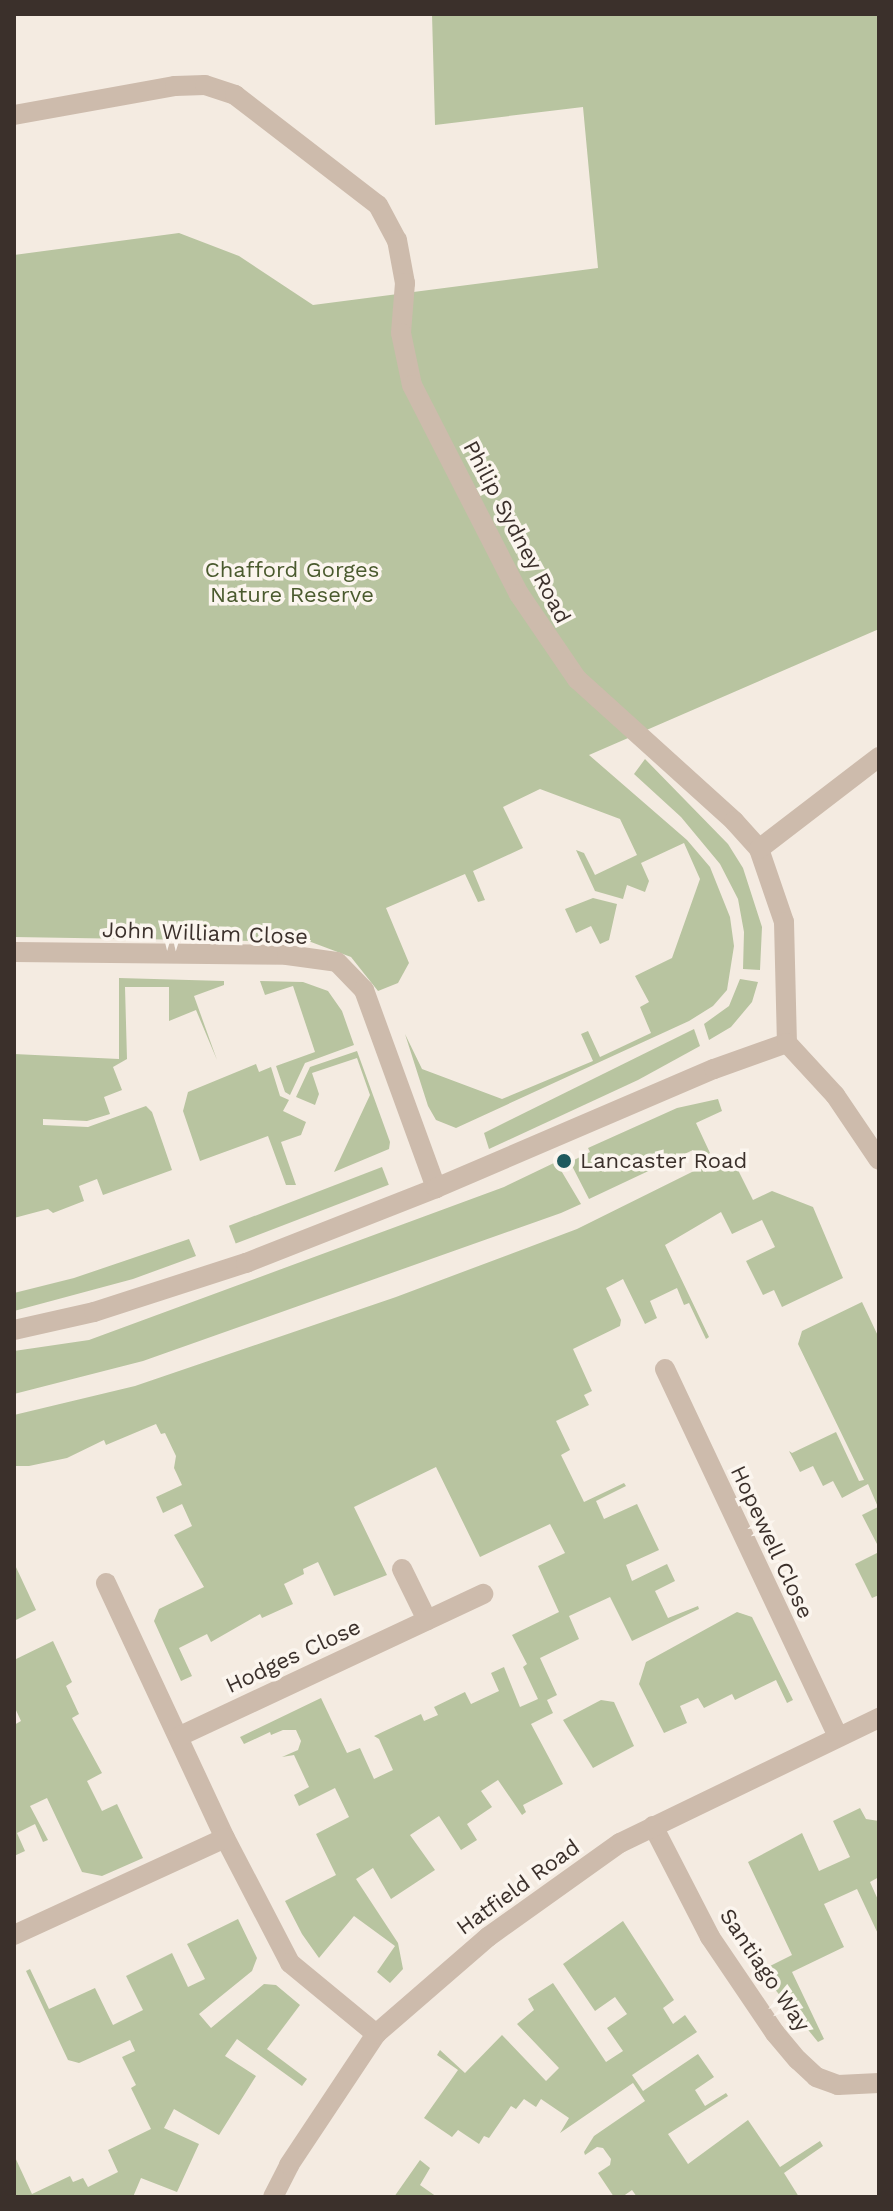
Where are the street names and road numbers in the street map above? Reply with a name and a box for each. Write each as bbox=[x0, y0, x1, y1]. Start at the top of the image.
street label: Philip Sydney Road bbox=[458, 436, 576, 628]
street label: John William Close bbox=[101, 916, 309, 950]
street label: Hopewell Close bbox=[725, 1461, 819, 1623]
street label: Hodges Close bbox=[221, 1613, 365, 1699]
street label: Hatfield Road bbox=[451, 1833, 585, 1941]
street label: Santiago Way bbox=[714, 1903, 816, 2037]

